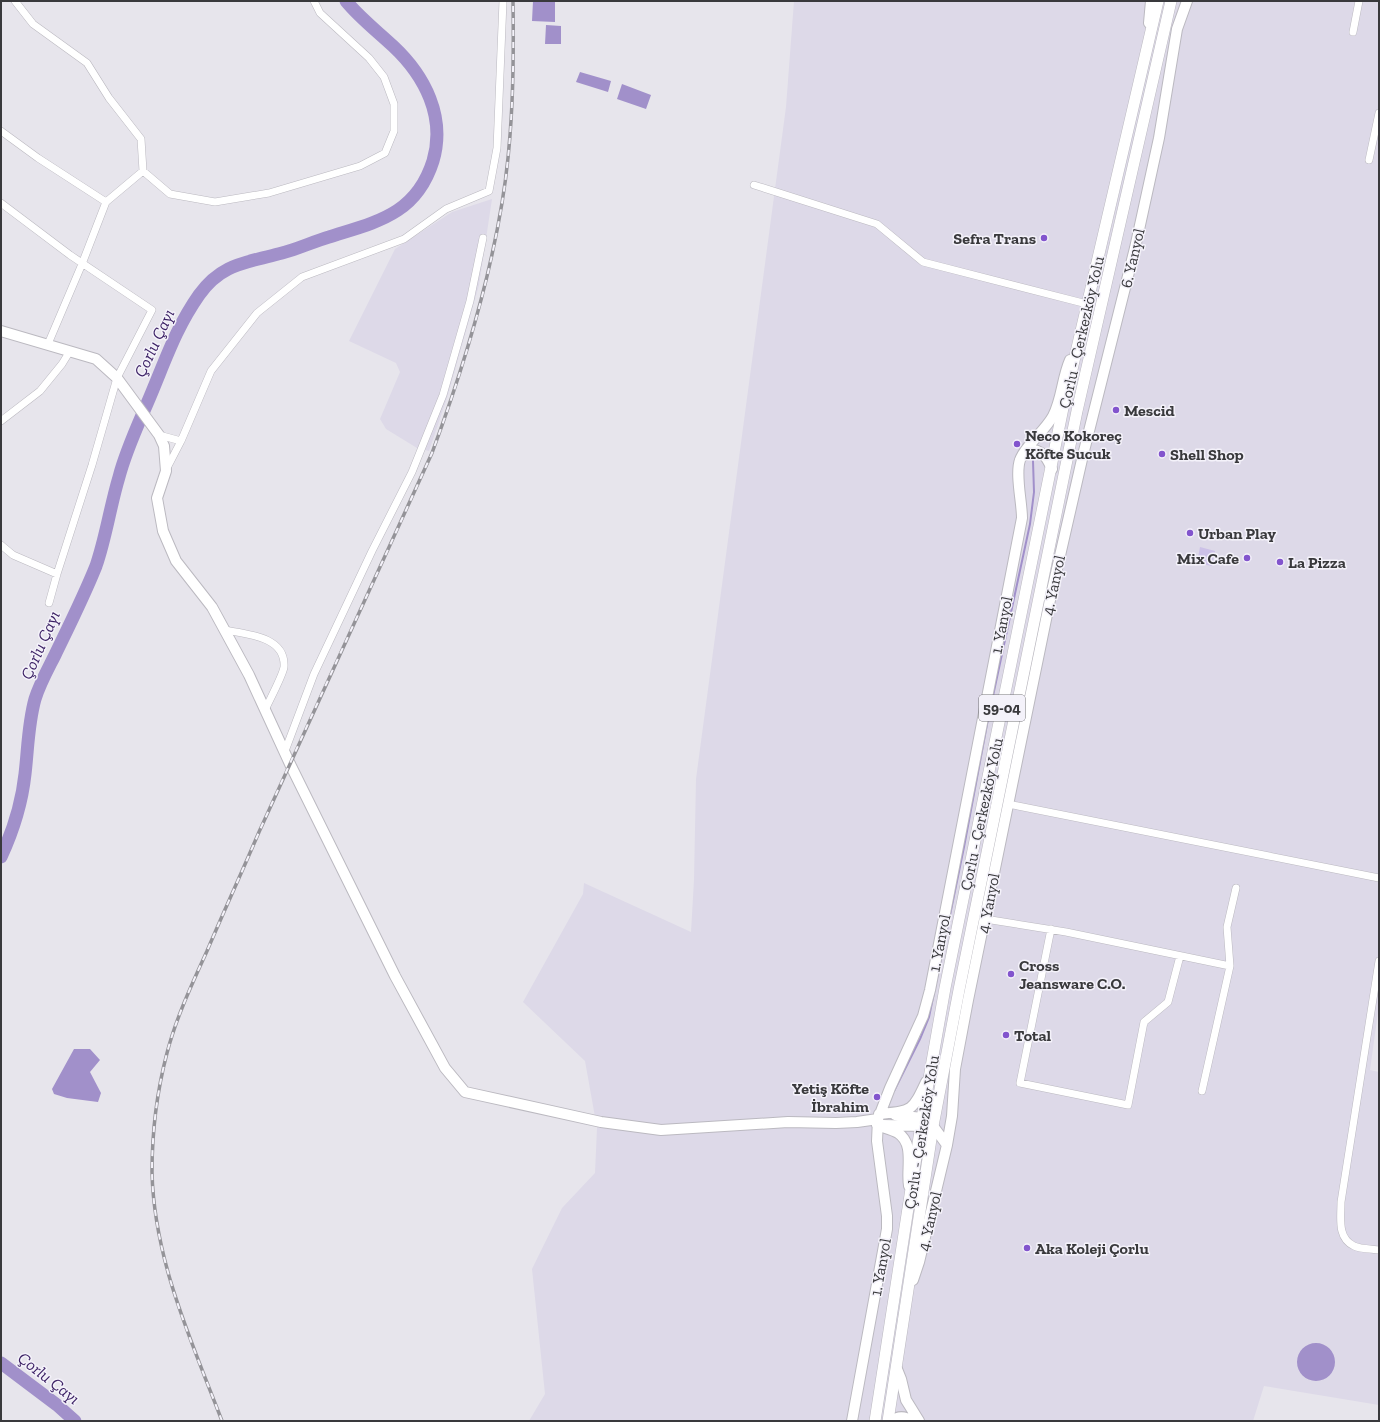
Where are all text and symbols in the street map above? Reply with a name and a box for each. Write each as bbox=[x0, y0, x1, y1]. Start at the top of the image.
street label: 6. Yanyol bbox=[1116, 227, 1149, 290]
place label: Sefra Trans bbox=[953, 229, 1036, 248]
marker: Sefra Trans bbox=[1039, 233, 1049, 243]
street label: Çorlu - Çerkezköy Yolu bbox=[1055, 254, 1108, 410]
water label: Çorlu Çayı bbox=[130, 306, 178, 380]
place label: Mescid bbox=[1124, 401, 1175, 420]
marker: Mescid bbox=[1111, 405, 1121, 415]
place label: Neco Kokoreç Köfte Sucuk bbox=[1025, 426, 1122, 463]
marker: Neco Kokoreç Köfte Sucuk bbox=[1012, 439, 1022, 449]
place label: Shell Shop bbox=[1170, 445, 1244, 464]
marker: Shell Shop bbox=[1157, 449, 1167, 459]
place label: Urban Play bbox=[1198, 524, 1276, 543]
marker: Urban Play bbox=[1185, 528, 1195, 538]
place label: Mix Cafe bbox=[1177, 549, 1239, 568]
street label: 4. Yanyol bbox=[1038, 553, 1069, 617]
marker: Mix Cafe bbox=[1242, 553, 1252, 563]
place label: La Pizza bbox=[1288, 553, 1346, 572]
marker: La Pizza bbox=[1275, 557, 1285, 567]
street label: 1. Yanyol bbox=[987, 595, 1016, 656]
water label: Çorlu Çayı bbox=[16, 608, 64, 682]
road number: 59-04 bbox=[979, 695, 1025, 721]
street label: Çorlu - Çerkezköy Yolu bbox=[956, 736, 1007, 892]
street label: 4. Yanyol bbox=[973, 871, 1004, 935]
street label: 1. Yanyol bbox=[925, 913, 954, 974]
place label: Cross Jeansware C.O. bbox=[1019, 956, 1126, 993]
marker: Cross Jeansware C.O. bbox=[1006, 969, 1016, 979]
place label: Total bbox=[1014, 1026, 1052, 1045]
marker: Total bbox=[1001, 1030, 1011, 1040]
street label: Çorlu - Çerkezköy Yolu bbox=[900, 1054, 943, 1210]
place label: Yetiş Köfte İbrahim bbox=[792, 1079, 869, 1116]
marker: Yetiş Köfte İbrahim bbox=[872, 1092, 882, 1102]
street label: 4. Yanyol bbox=[913, 1189, 946, 1253]
street label: 1. Yanyol bbox=[866, 1237, 895, 1297]
place label: Aka Koleji Çorlu bbox=[1035, 1239, 1149, 1258]
marker: Aka Koleji Çorlu bbox=[1022, 1243, 1032, 1253]
water label: Çorlu Çayı bbox=[14, 1348, 84, 1408]

